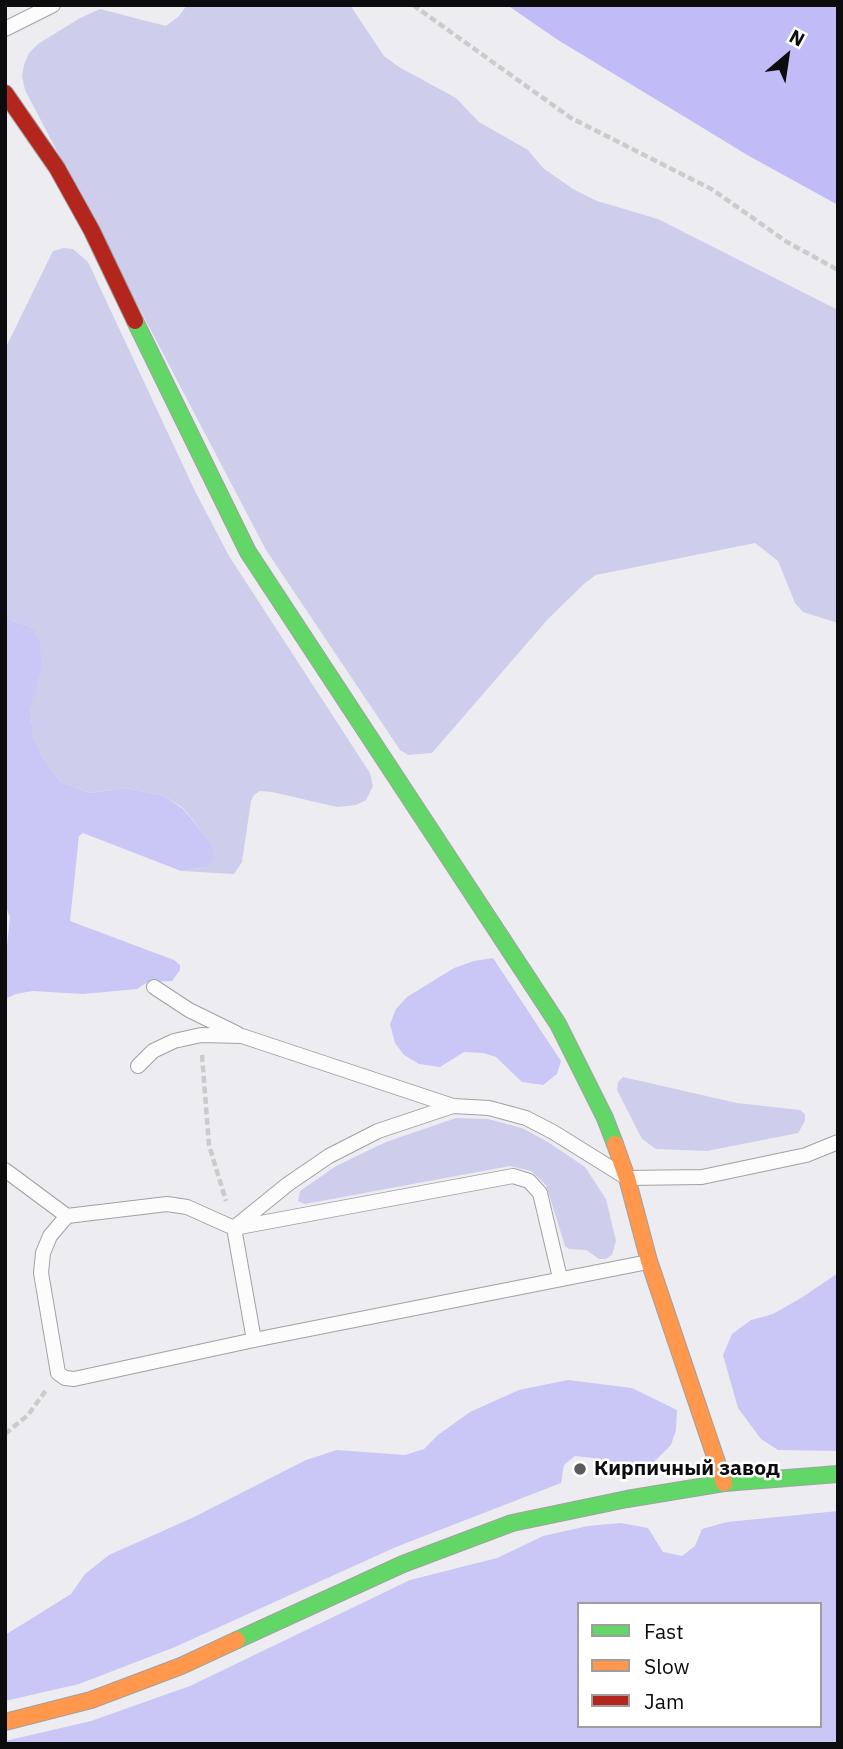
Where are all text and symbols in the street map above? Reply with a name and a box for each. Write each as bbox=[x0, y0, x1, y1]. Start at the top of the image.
north arrow bbox=[752, 21, 822, 91]
text: N bbox=[785, 24, 809, 51]
place label: Кирпичный завод bbox=[594, 1456, 780, 1482]
marker: Кирпичный завод bbox=[572, 1461, 588, 1477]
legend bbox=[577, 1602, 822, 1728]
text: Fast bbox=[644, 1617, 684, 1645]
text: Slow bbox=[644, 1652, 690, 1680]
text: Jam bbox=[644, 1687, 684, 1715]

